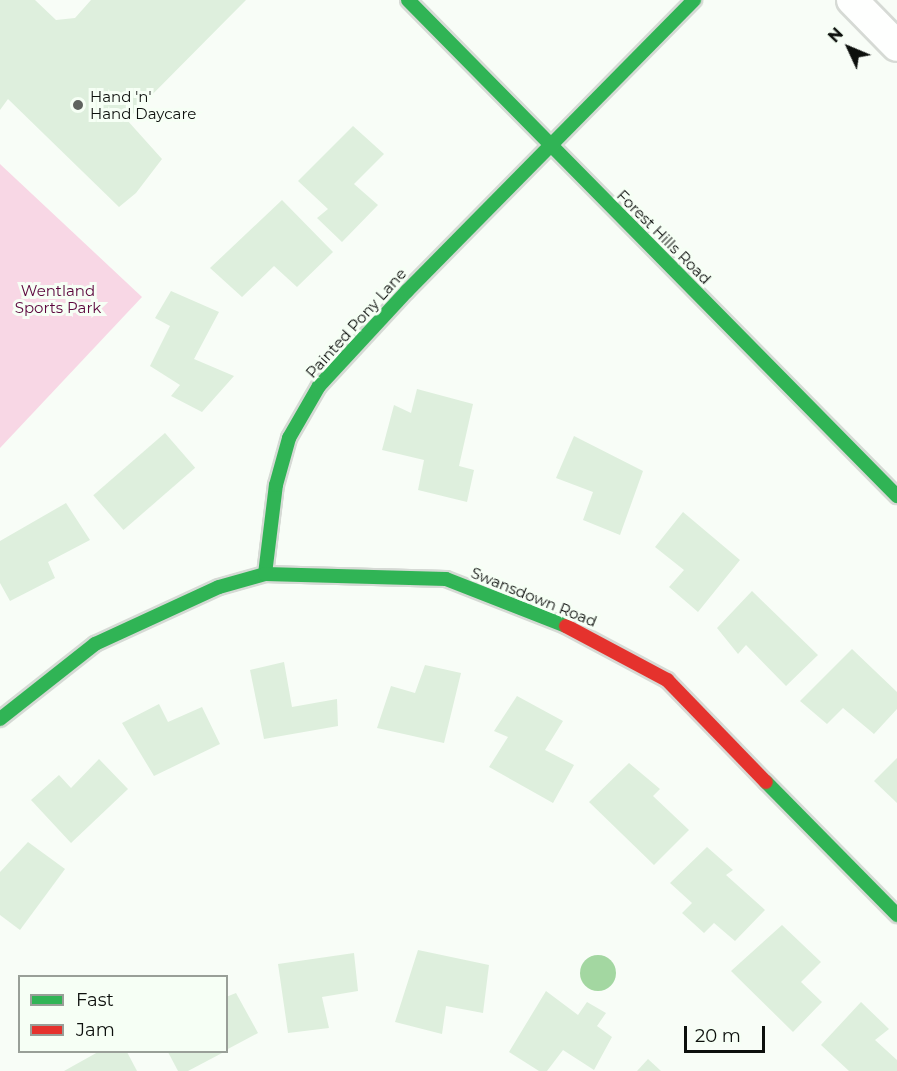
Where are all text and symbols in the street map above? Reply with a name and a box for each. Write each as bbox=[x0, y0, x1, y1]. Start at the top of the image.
north arrow bbox=[819, 18, 879, 78]
text: N bbox=[824, 24, 847, 46]
place label: Hand 'n' Hand Daycare bbox=[90, 87, 196, 122]
marker: Hand 'n' Hand Daycare bbox=[71, 98, 85, 112]
street label: Forest Hills Road bbox=[613, 186, 715, 288]
street label: Painted Pony Lane bbox=[302, 264, 410, 382]
park label: Wentland Sports Park bbox=[15, 281, 101, 316]
street label: Swansdown Road bbox=[468, 564, 600, 630]
legend bbox=[18, 975, 228, 1053]
text: Fast bbox=[76, 989, 114, 1011]
scale bar bbox=[687, 1014, 768, 1052]
text: Jam bbox=[76, 1019, 115, 1041]
text: 20 m bbox=[695, 1025, 741, 1047]

